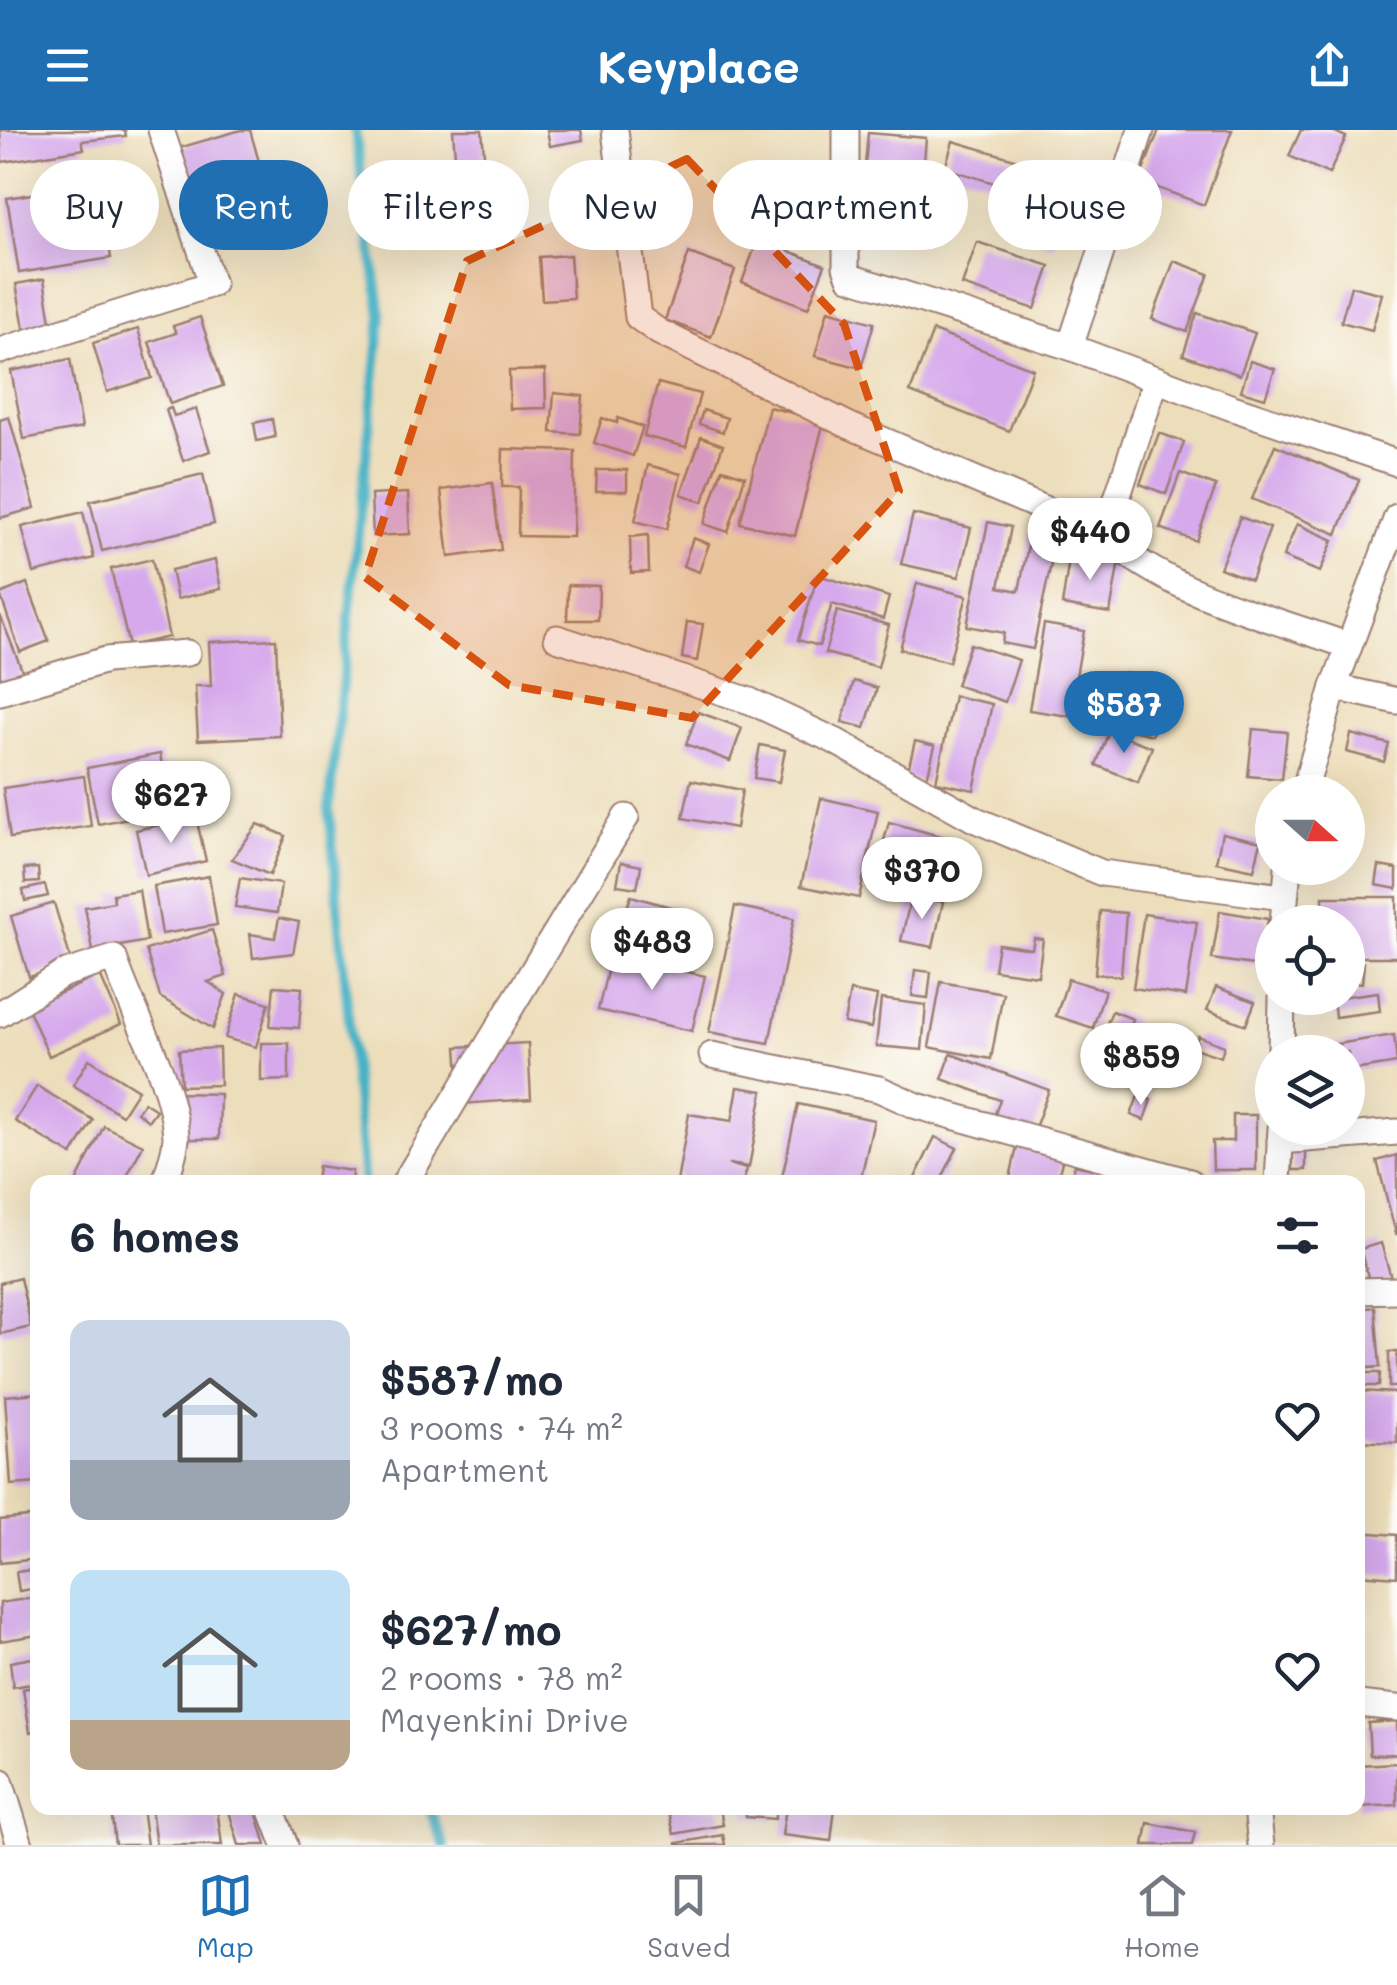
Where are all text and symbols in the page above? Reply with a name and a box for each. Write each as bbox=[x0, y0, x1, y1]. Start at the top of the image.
text: Keyplace bbox=[597, 36, 800, 94]
icon: menu bbox=[40, 38, 95, 93]
icon: share bbox=[1302, 38, 1357, 93]
chip: Buy bbox=[30, 160, 159, 250]
chip: Rent bbox=[179, 160, 328, 250]
chip: Filters bbox=[348, 160, 529, 250]
chip: New bbox=[549, 160, 693, 250]
chip: Apartment bbox=[713, 160, 968, 250]
chip: House bbox=[988, 160, 1162, 250]
pin: $440 bbox=[1031, 498, 1149, 583]
text: $440 bbox=[1050, 509, 1130, 551]
pin: $587 bbox=[1065, 671, 1183, 756]
text: $587 bbox=[1086, 682, 1162, 724]
pin: $627 bbox=[112, 761, 230, 846]
text: $627 bbox=[134, 772, 208, 814]
north arrow bbox=[1255, 775, 1365, 885]
map controls bbox=[1255, 775, 1365, 1145]
pin: $370 bbox=[863, 837, 981, 922]
text: $370 bbox=[883, 848, 961, 890]
button: locate bbox=[1255, 905, 1365, 1015]
pin: $483 bbox=[593, 908, 711, 993]
text: $483 bbox=[612, 919, 692, 961]
pin: $859 bbox=[1082, 1023, 1200, 1108]
text: $859 bbox=[1102, 1034, 1180, 1076]
button: layers bbox=[1255, 1035, 1365, 1145]
text: 6 homes bbox=[70, 1208, 240, 1263]
icon: filters bbox=[1270, 1208, 1325, 1263]
text: $587/mo bbox=[380, 1351, 563, 1406]
icon: home bbox=[150, 1360, 270, 1480]
icon: heart bbox=[1270, 1393, 1325, 1448]
text: 3 rooms · 74 m² bbox=[380, 1406, 623, 1448]
text: Apartment bbox=[380, 1448, 549, 1490]
text: $627/mo bbox=[380, 1601, 562, 1656]
icon: home bbox=[150, 1610, 270, 1730]
icon: heart bbox=[1270, 1643, 1325, 1698]
text: 2 rooms · 78 m² bbox=[380, 1656, 623, 1698]
text: Mayenkini Drive bbox=[380, 1698, 629, 1740]
tab: Map bbox=[197, 1868, 254, 1964]
tab: Saved bbox=[647, 1868, 730, 1964]
tab: Home bbox=[1124, 1868, 1200, 1964]

